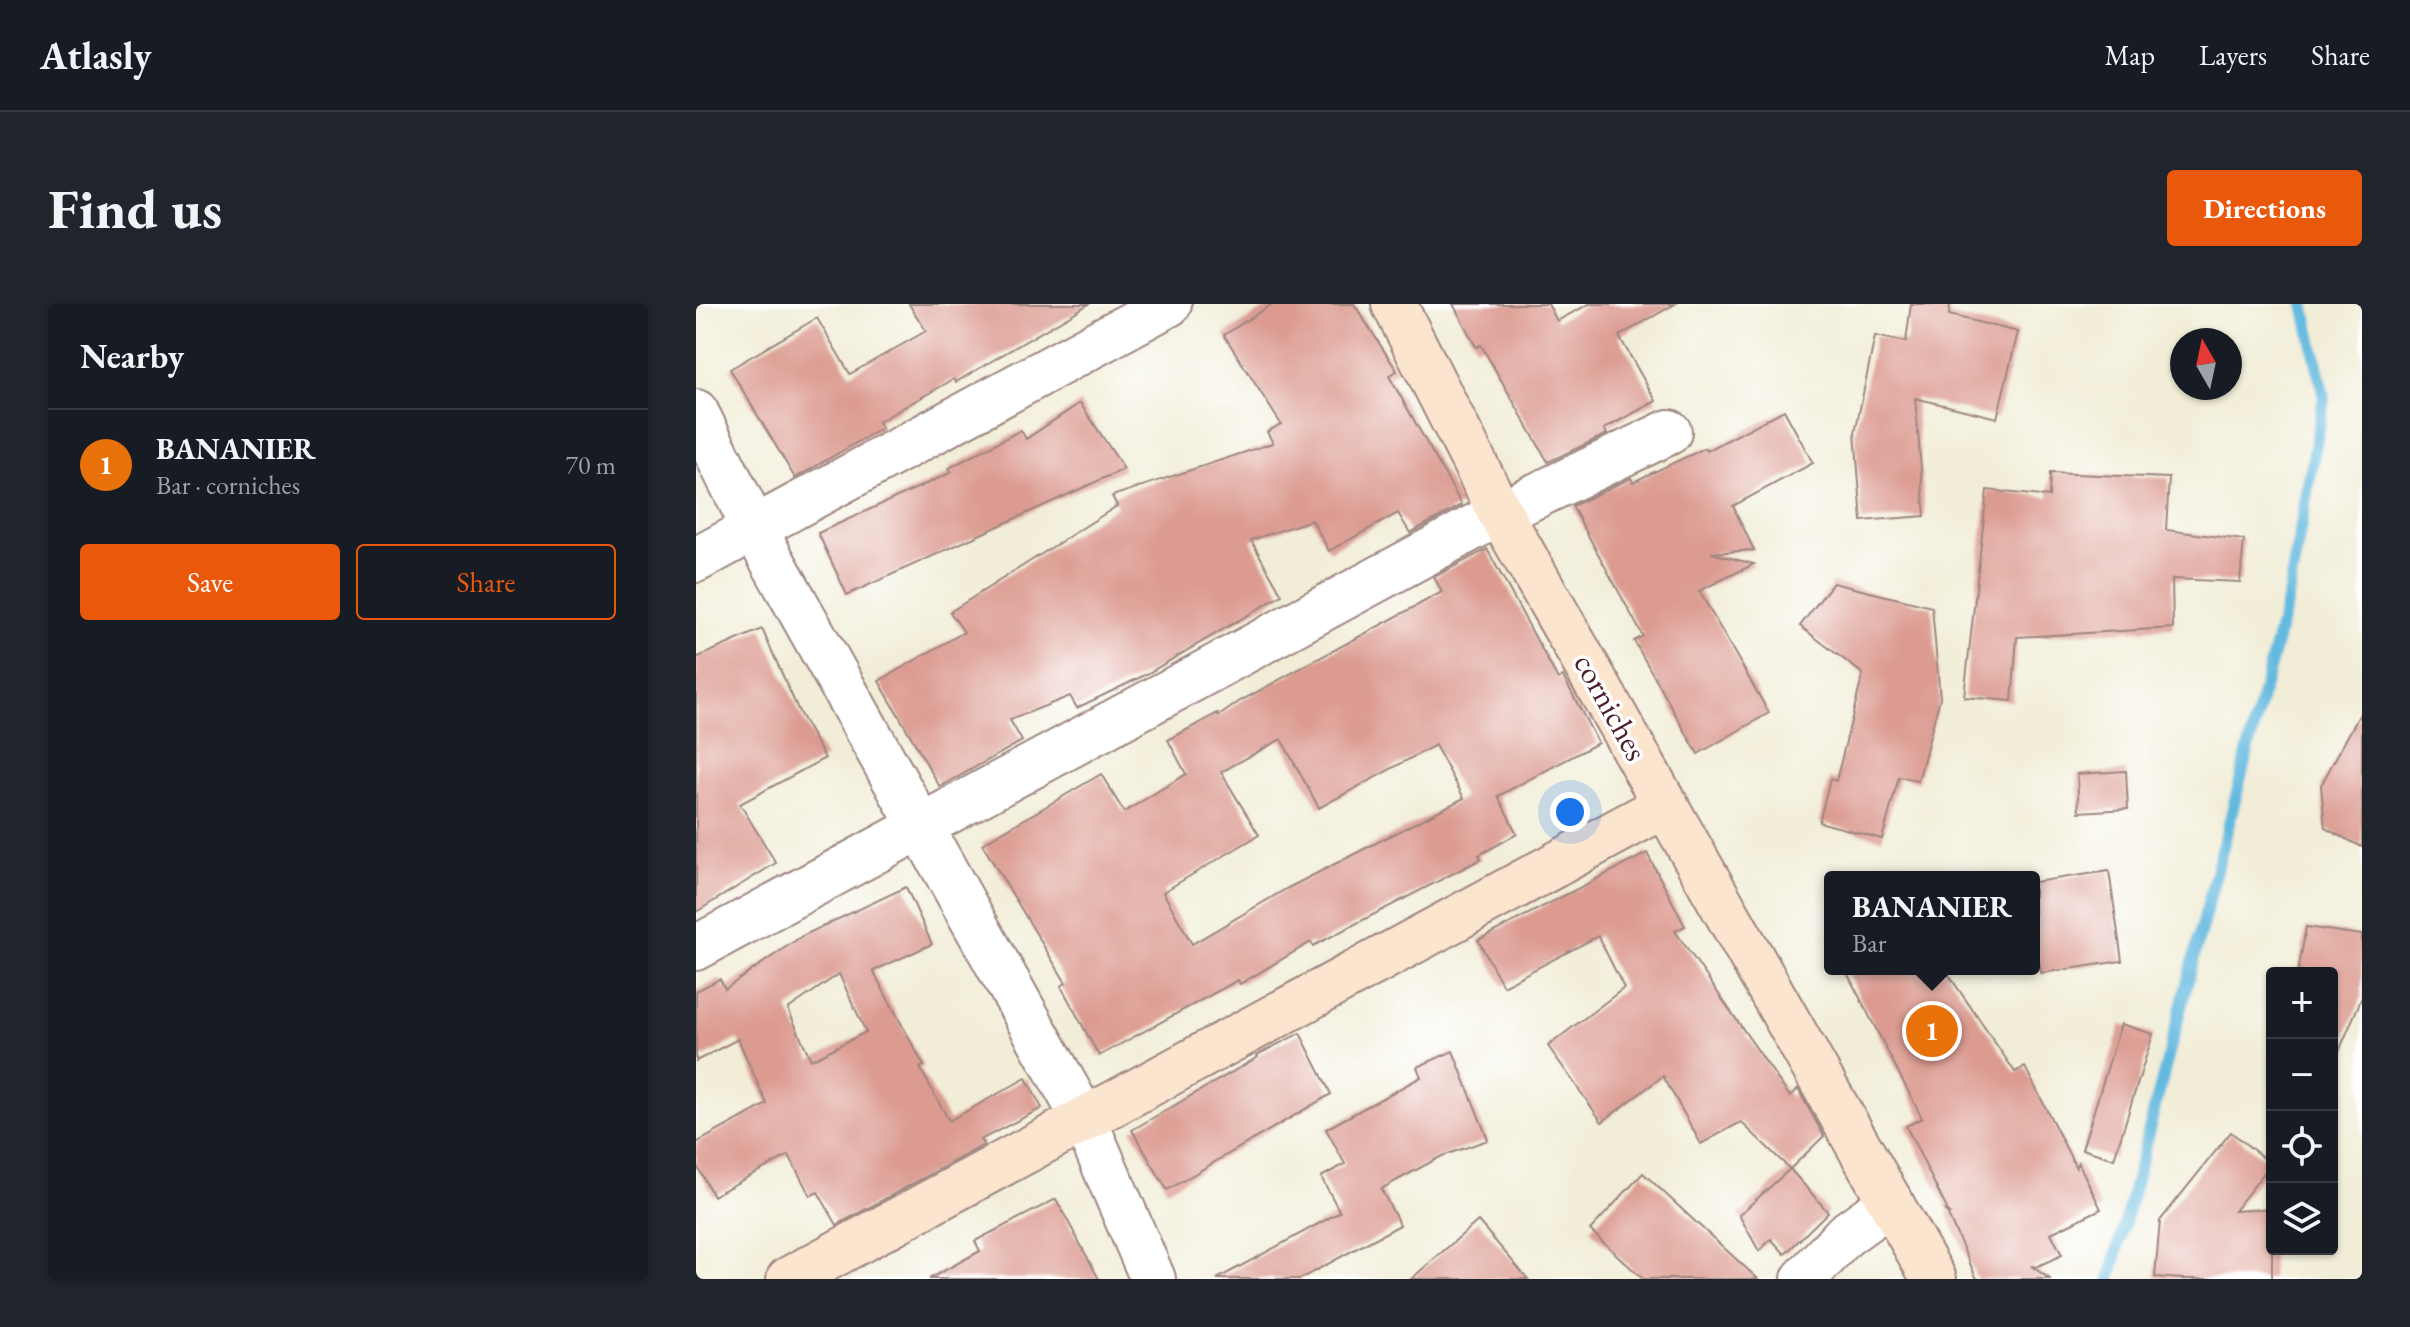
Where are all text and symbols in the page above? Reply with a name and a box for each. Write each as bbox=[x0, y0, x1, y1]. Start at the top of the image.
text: Atlasly bbox=[40, 31, 151, 80]
text: Map bbox=[2105, 37, 2155, 73]
text: Layers bbox=[2199, 37, 2267, 73]
text: Share bbox=[2311, 37, 2370, 73]
button: Directions bbox=[2167, 170, 2362, 246]
text: Find us bbox=[48, 172, 222, 245]
north arrow bbox=[2170, 328, 2242, 400]
text: Nearby bbox=[80, 334, 184, 378]
text: BANANIER bbox=[156, 429, 316, 468]
text: 1 bbox=[99, 448, 113, 482]
text: 70 m bbox=[566, 448, 616, 482]
text: Bar · corniches bbox=[156, 468, 300, 502]
button: Save bbox=[80, 544, 340, 620]
button: Share bbox=[356, 544, 616, 620]
street label: corniches bbox=[1565, 646, 1657, 768]
your location bbox=[1550, 792, 1590, 832]
popup bbox=[1824, 871, 2040, 975]
text: BANANIER bbox=[1852, 887, 2012, 926]
text: Bar bbox=[1852, 926, 1886, 960]
map controls bbox=[2266, 967, 2338, 1255]
button: + bbox=[2266, 967, 2338, 1039]
pin: 1 bbox=[1906, 1001, 1958, 1061]
button: − bbox=[2266, 1039, 2338, 1111]
button: locate bbox=[2266, 1111, 2338, 1183]
button: layers bbox=[2266, 1183, 2338, 1255]

